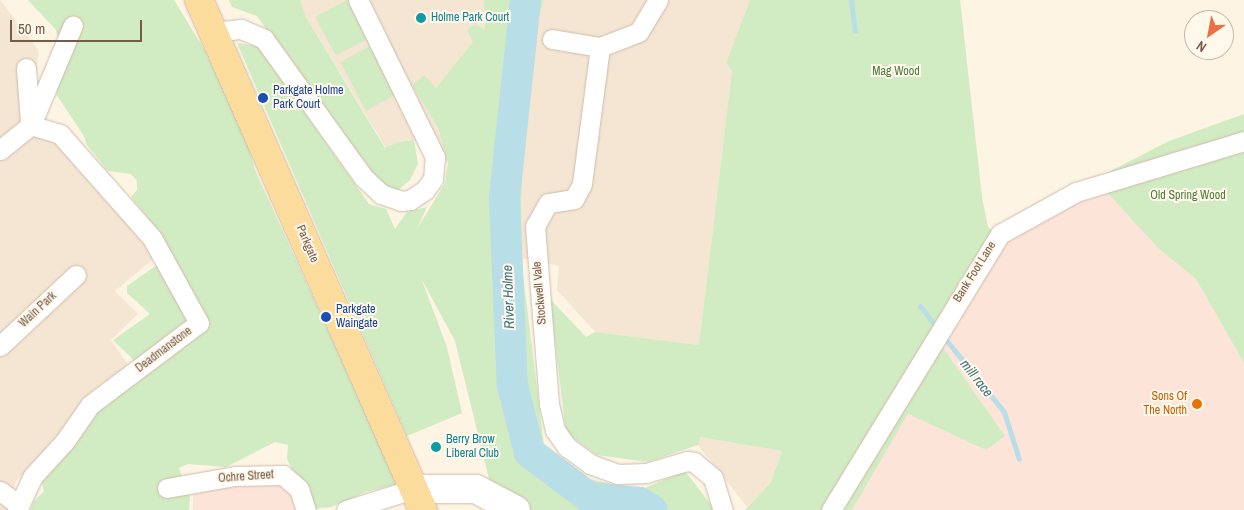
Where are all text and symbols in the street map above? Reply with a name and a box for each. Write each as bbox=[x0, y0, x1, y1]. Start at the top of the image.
scale bar bbox=[12, 10, 145, 42]
north arrow bbox=[1184, 10, 1234, 60]
place label: Holme Park Court bbox=[431, 11, 509, 25]
marker: Holme Park Court bbox=[415, 12, 427, 24]
text: 50 m bbox=[18, 18, 45, 39]
text: N bbox=[1193, 37, 1210, 57]
park label: Mag Wood bbox=[872, 65, 920, 79]
place label: Parkgate Holme Park Court bbox=[273, 84, 344, 112]
marker: Parkgate Holme Park Court bbox=[257, 92, 269, 104]
park label: Old Spring Wood bbox=[1150, 189, 1226, 203]
street label: Parkgate bbox=[293, 223, 321, 265]
street label: Bank Foot Lane bbox=[951, 239, 999, 305]
street label: Stockwell Vale bbox=[530, 261, 550, 325]
water label: River Holme bbox=[498, 265, 518, 329]
street label: Wain Park bbox=[16, 289, 60, 331]
place label: Parkgate Waingate bbox=[336, 303, 378, 331]
marker: Parkgate Waingate bbox=[320, 311, 332, 323]
street label: Deadmanstone bbox=[133, 324, 195, 376]
water label: mill race bbox=[957, 356, 997, 400]
place label: Sons Of The North bbox=[1143, 390, 1187, 418]
marker: Sons Of The North bbox=[1191, 398, 1203, 410]
place label: Berry Brow Liberal Club bbox=[446, 433, 499, 461]
marker: Berry Brow Liberal Club bbox=[430, 441, 442, 453]
street label: Ochre Street bbox=[218, 468, 274, 486]

